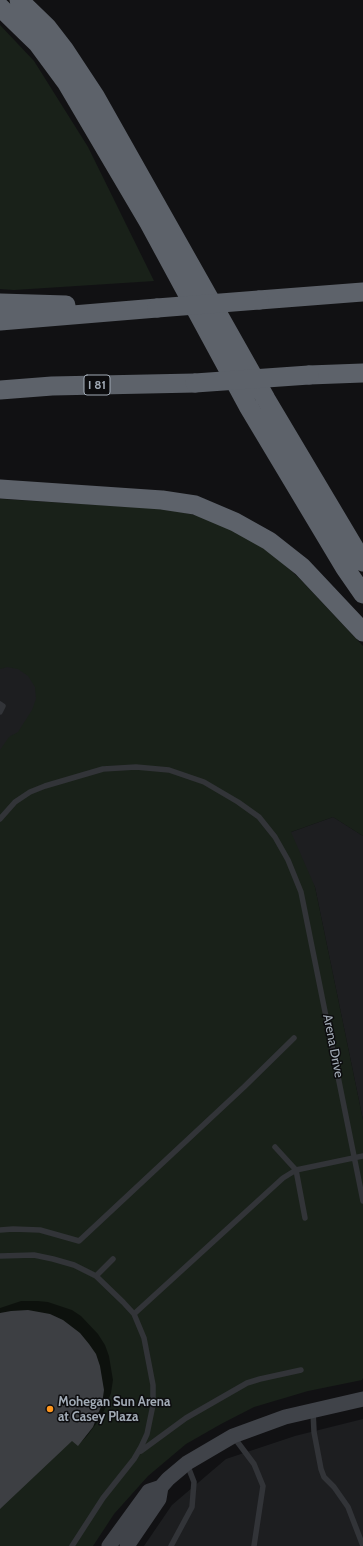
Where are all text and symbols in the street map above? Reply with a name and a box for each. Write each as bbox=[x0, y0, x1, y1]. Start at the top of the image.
road number: I 81 bbox=[84, 375, 110, 395]
street label: Arena Drive bbox=[319, 1013, 347, 1079]
place label: Mohegan Sun Arena at Casey Plaza bbox=[58, 1394, 170, 1425]
marker: Mohegan Sun Arena at Casey Plaza bbox=[45, 1404, 55, 1414]

